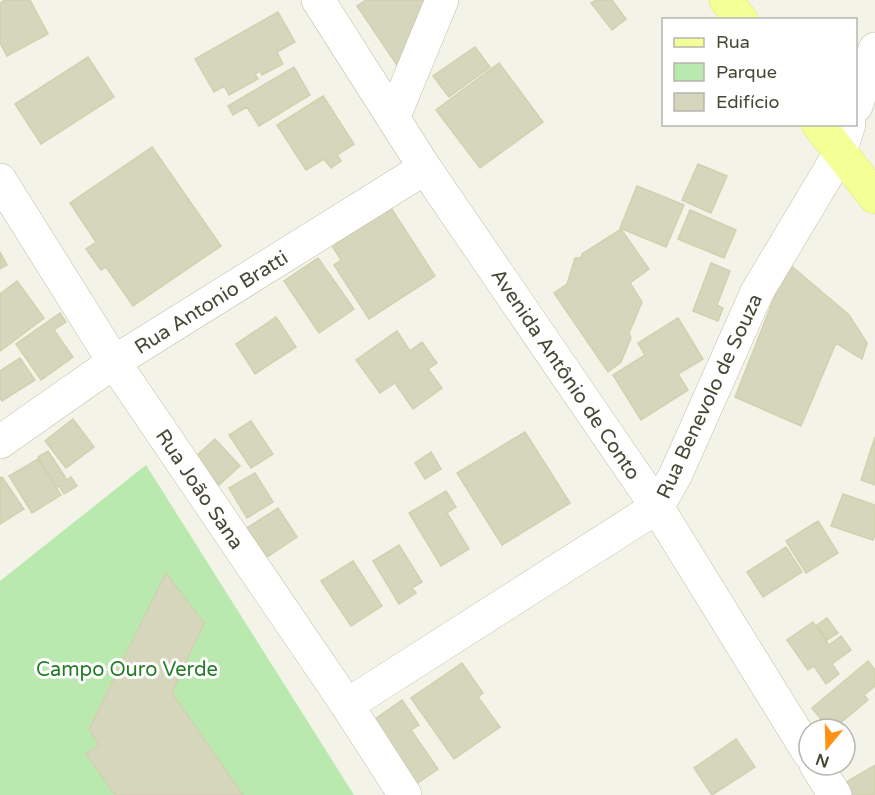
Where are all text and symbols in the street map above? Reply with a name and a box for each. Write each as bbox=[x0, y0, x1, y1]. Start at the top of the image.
legend bbox=[662, 18, 857, 126]
text: Rua bbox=[716, 31, 750, 53]
text: Parque bbox=[716, 61, 777, 83]
text: Edifício bbox=[716, 91, 780, 113]
street label: Rua Antonio Bratti bbox=[130, 246, 293, 360]
street label: Avenida Antônio de Conto bbox=[485, 264, 645, 485]
street label: Rua Benevolo de Souza bbox=[652, 290, 768, 503]
street label: Rua João Sana bbox=[150, 425, 248, 554]
park label: Campo Ouro Verde bbox=[36, 658, 218, 682]
north arrow bbox=[797, 717, 857, 777]
text: N bbox=[813, 749, 832, 772]

